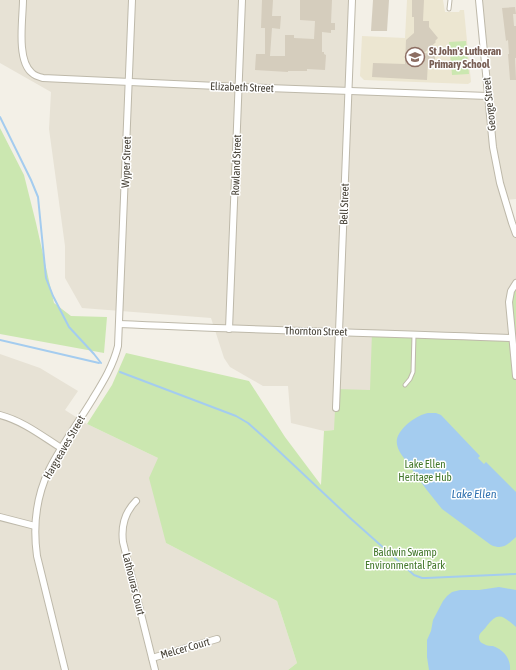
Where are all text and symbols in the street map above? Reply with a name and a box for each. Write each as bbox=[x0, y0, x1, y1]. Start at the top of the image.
place label: St John's Lutheran Primary School bbox=[429, 45, 501, 70]
school or university icon: St John's Lutheran Primary School bbox=[404, 46, 426, 68]
street label: George Street bbox=[480, 77, 498, 131]
street label: Elizabeth Street bbox=[210, 80, 274, 94]
street label: Rowland Street bbox=[229, 134, 243, 196]
street label: Wyper Street bbox=[119, 136, 133, 188]
street label: Bell Street bbox=[337, 183, 351, 225]
street label: Thornton Street bbox=[284, 324, 348, 338]
street label: Hargreaves Street bbox=[41, 413, 87, 481]
park label: Lake Ellen Heritage Hub bbox=[398, 458, 452, 483]
water label: Lake Ellen bbox=[452, 487, 497, 501]
park label: Baldwin Swamp Environmental Park bbox=[365, 546, 445, 571]
street label: Lathouras Court bbox=[120, 552, 148, 616]
street label: Melcer Court bbox=[159, 635, 211, 661]

